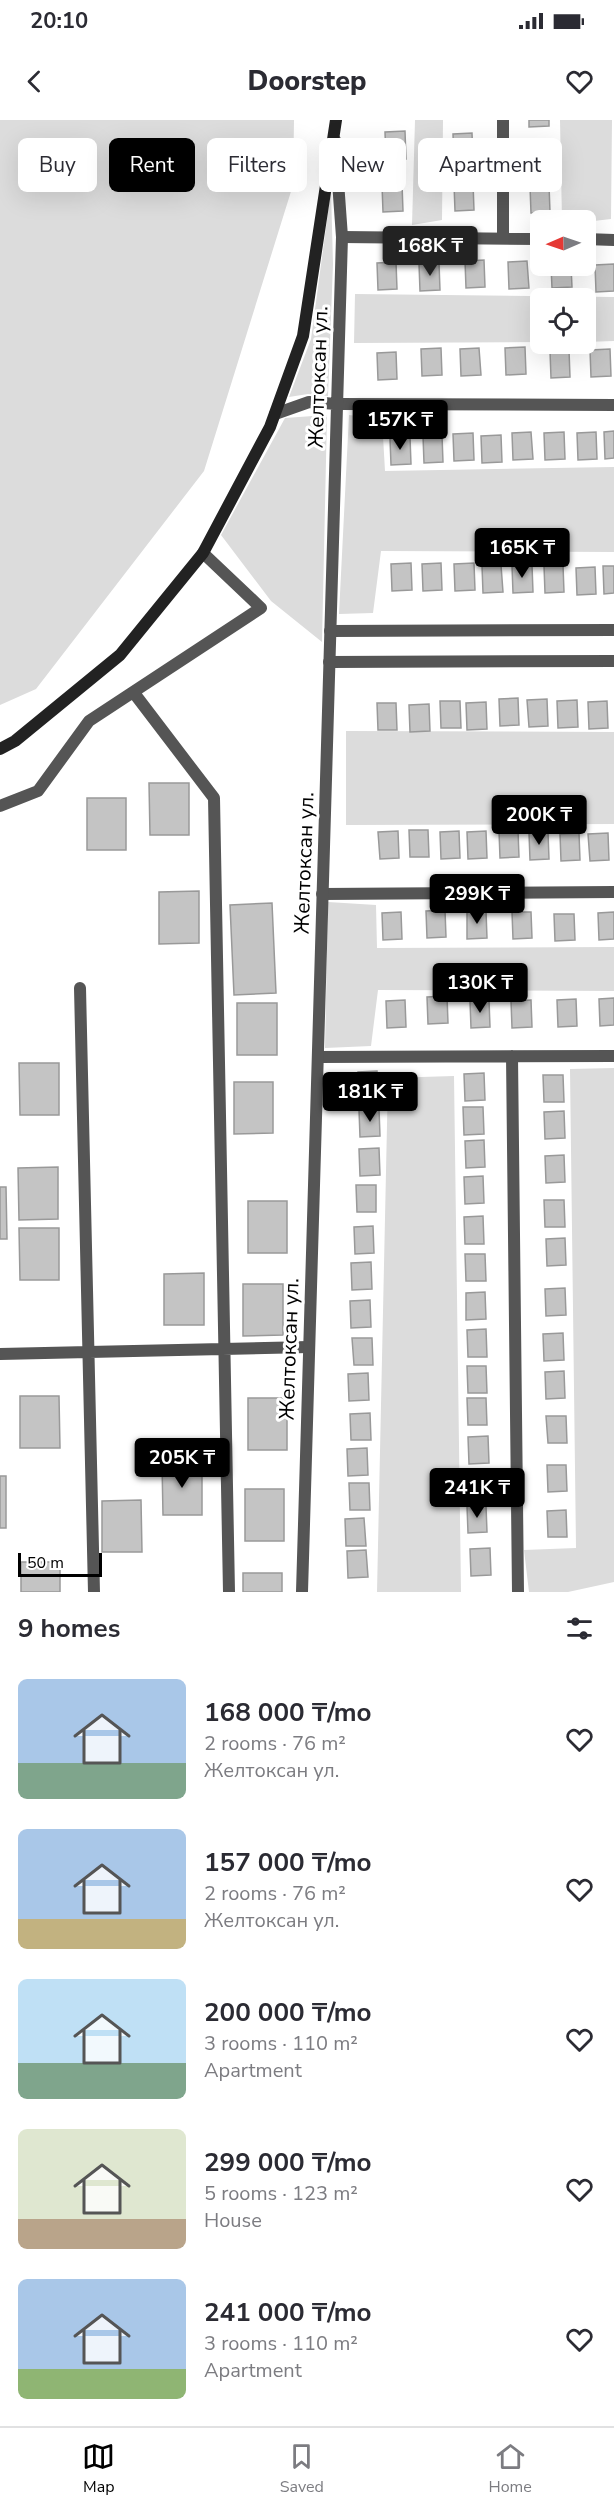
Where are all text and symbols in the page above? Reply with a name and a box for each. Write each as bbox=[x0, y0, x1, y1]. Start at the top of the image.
text: 20:10 bbox=[30, 6, 88, 36]
text: Doorstep bbox=[248, 63, 366, 100]
icon: back bbox=[18, 65, 51, 98]
icon: heart bbox=[563, 65, 596, 98]
chip: Buy bbox=[18, 138, 97, 192]
chip: Rent bbox=[109, 138, 195, 192]
chip: Filters bbox=[207, 138, 307, 192]
chip: New bbox=[319, 138, 406, 192]
chip: Apartment bbox=[418, 138, 562, 192]
north arrow bbox=[530, 210, 596, 276]
map controls bbox=[530, 210, 596, 354]
pin: 168K ₸ bbox=[381, 226, 479, 277]
text: 168K ₸ bbox=[397, 232, 463, 259]
button: locate bbox=[530, 288, 596, 354]
street label: Желтоксан ул. bbox=[302, 306, 334, 448]
pin: 157K ₸ bbox=[351, 400, 449, 451]
text: 157K ₸ bbox=[367, 406, 433, 433]
pin: 165K ₸ bbox=[473, 528, 571, 579]
text: 165K ₸ bbox=[489, 534, 555, 561]
street label: Желтоксан ул. bbox=[288, 792, 320, 934]
pin: 200K ₸ bbox=[490, 795, 588, 846]
text: 200K ₸ bbox=[506, 801, 572, 828]
pin: 299K ₸ bbox=[428, 874, 526, 925]
text: 299K ₸ bbox=[444, 880, 510, 907]
pin: 130K ₸ bbox=[431, 963, 529, 1014]
text: 130K ₸ bbox=[447, 969, 513, 996]
pin: 181K ₸ bbox=[321, 1072, 419, 1123]
text: 181K ₸ bbox=[337, 1078, 403, 1105]
street label: Желтоксан ул. bbox=[273, 1278, 305, 1420]
pin: 205K ₸ bbox=[133, 1438, 231, 1489]
text: 205K ₸ bbox=[149, 1444, 215, 1471]
pin: 241K ₸ bbox=[428, 1468, 526, 1519]
text: 241K ₸ bbox=[444, 1474, 510, 1501]
scale bar bbox=[18, 1550, 102, 1578]
text: 50 m bbox=[27, 1552, 64, 1574]
text: 9 homes bbox=[18, 1611, 120, 1646]
icon: filters bbox=[563, 1612, 596, 1645]
text: 168 000 ₸/mo bbox=[204, 1695, 372, 1730]
icon: home bbox=[66, 1703, 138, 1775]
icon: heart bbox=[563, 1723, 596, 1756]
text: 2 rooms · 76 m² bbox=[204, 1730, 346, 1757]
text: Желтоксан ул. bbox=[204, 1757, 339, 1784]
text: 157 000 ₸/mo bbox=[204, 1845, 372, 1880]
icon: home bbox=[66, 1853, 138, 1925]
icon: heart bbox=[563, 1873, 596, 1906]
text: 2 rooms · 76 m² bbox=[204, 1880, 346, 1907]
text: Желтоксан ул. bbox=[204, 1907, 339, 1934]
text: 200 000 ₸/mo bbox=[204, 1995, 372, 2030]
icon: home bbox=[66, 2003, 138, 2075]
icon: heart bbox=[563, 2023, 596, 2056]
text: 3 rooms · 110 m² bbox=[204, 2030, 358, 2057]
text: Apartment bbox=[204, 2057, 302, 2084]
text: 299 000 ₸/mo bbox=[204, 2145, 372, 2180]
icon: home bbox=[66, 2153, 138, 2225]
icon: heart bbox=[563, 2173, 596, 2206]
text: 5 rooms · 123 m² bbox=[204, 2180, 358, 2207]
text: House bbox=[204, 2207, 262, 2234]
text: 241 000 ₸/mo bbox=[204, 2295, 372, 2330]
icon: home bbox=[66, 2303, 138, 2375]
icon: heart bbox=[563, 2323, 596, 2356]
text: 3 rooms · 110 m² bbox=[204, 2330, 358, 2357]
text: Apartment bbox=[204, 2357, 302, 2384]
tab: Map bbox=[82, 2440, 115, 2498]
tab: Saved bbox=[280, 2440, 324, 2498]
tab: Home bbox=[488, 2440, 532, 2498]

